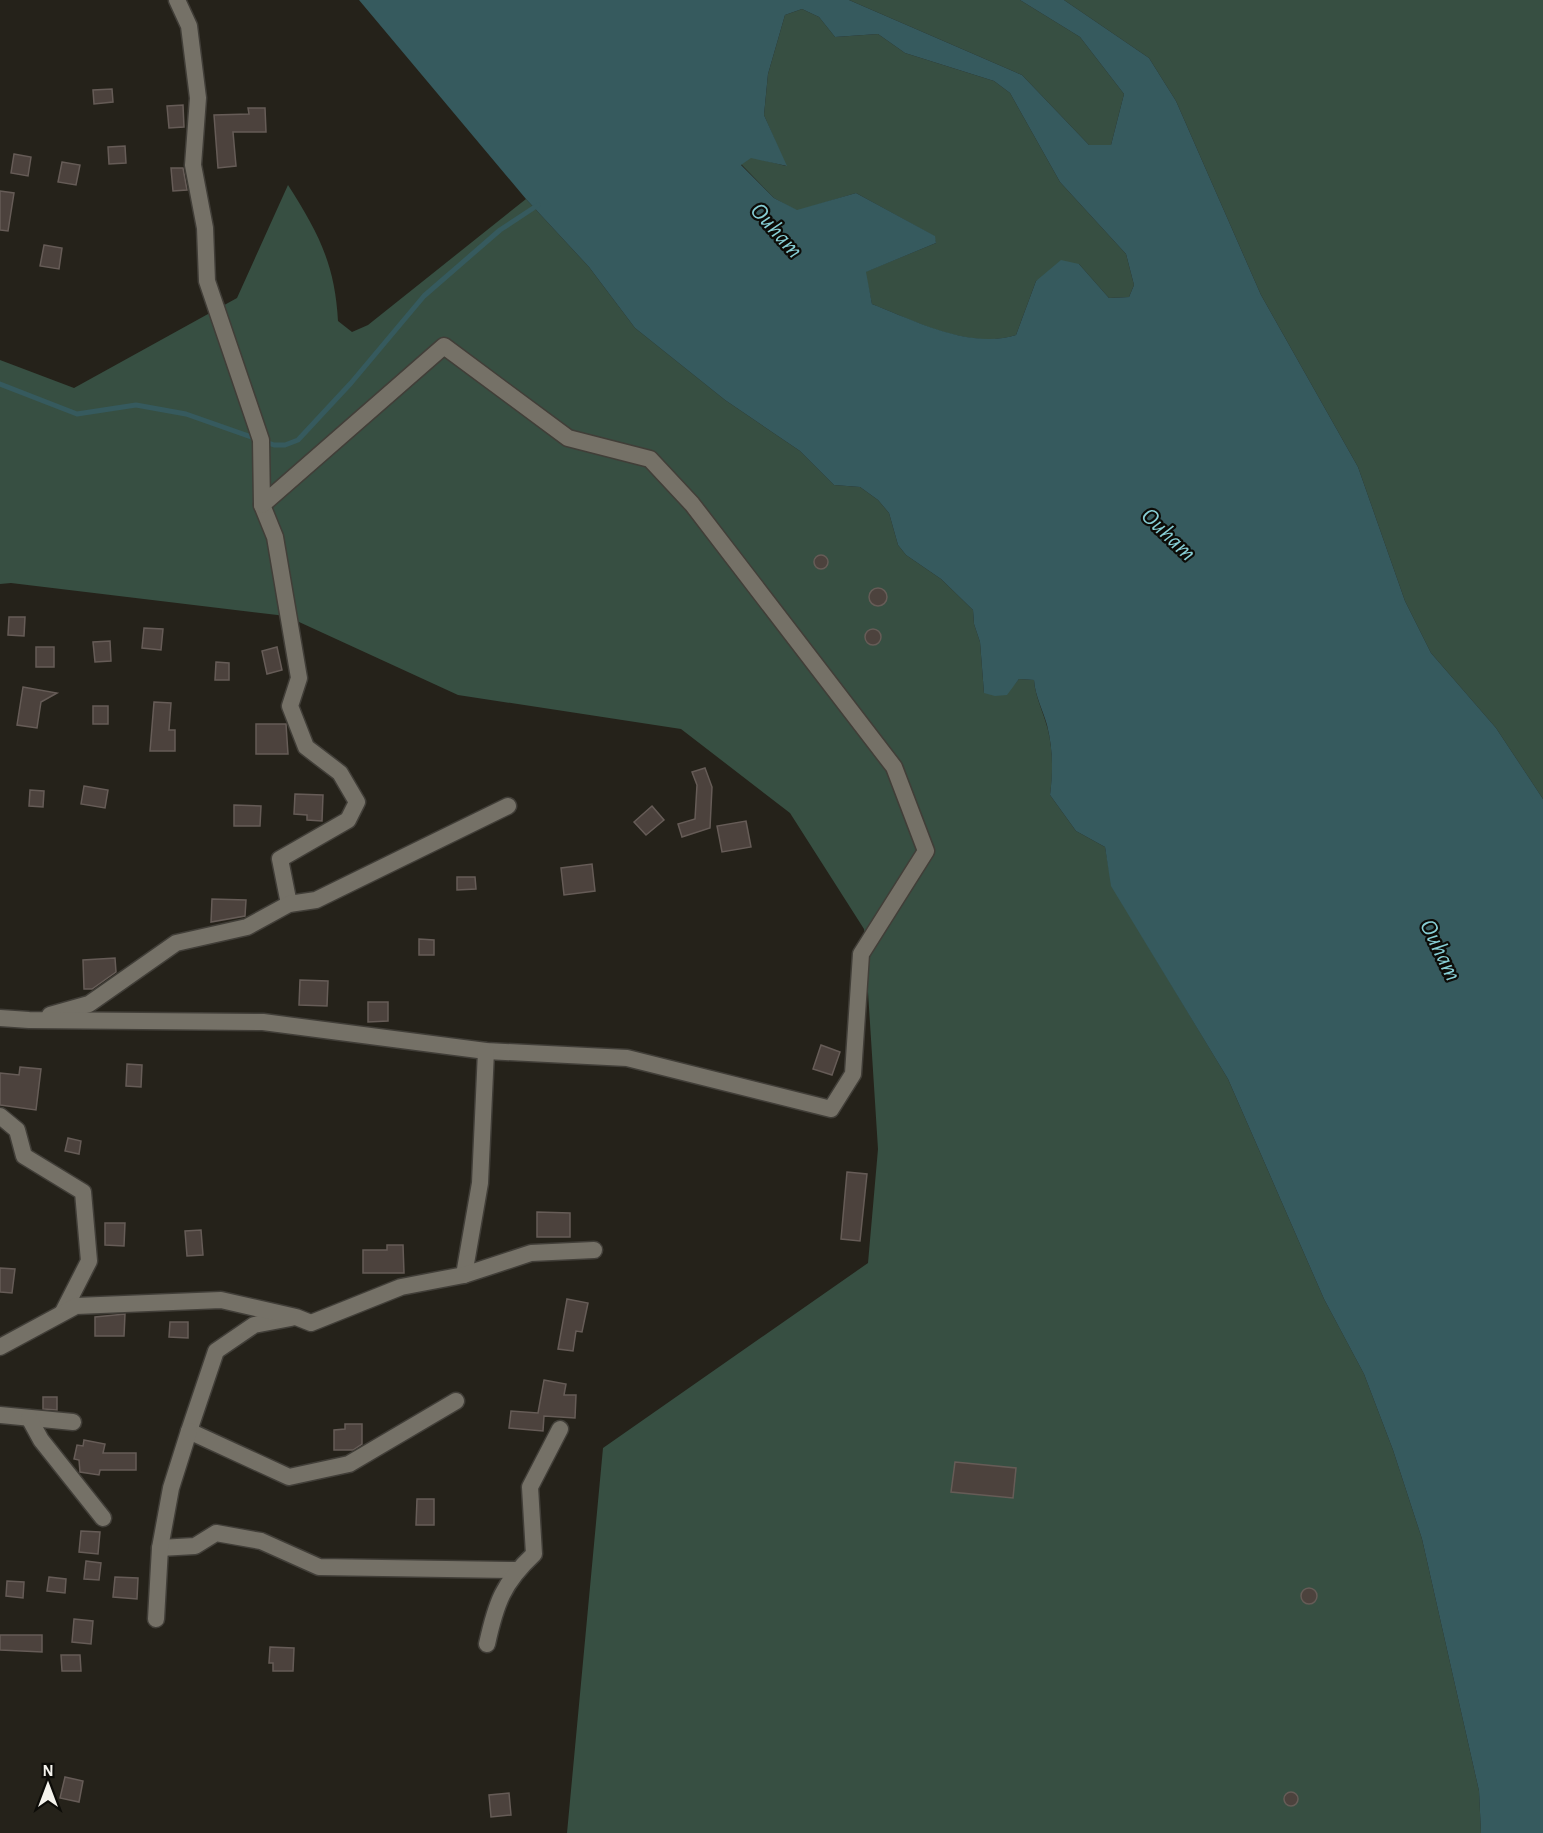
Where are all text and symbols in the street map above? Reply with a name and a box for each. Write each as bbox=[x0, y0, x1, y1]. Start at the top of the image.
water label: Ouham bbox=[746, 198, 807, 263]
water label: Ouham bbox=[1137, 504, 1200, 566]
water label: Ouham bbox=[1415, 916, 1465, 985]
north arrow bbox=[18, 1755, 78, 1815]
text: N bbox=[42, 1763, 54, 1779]

